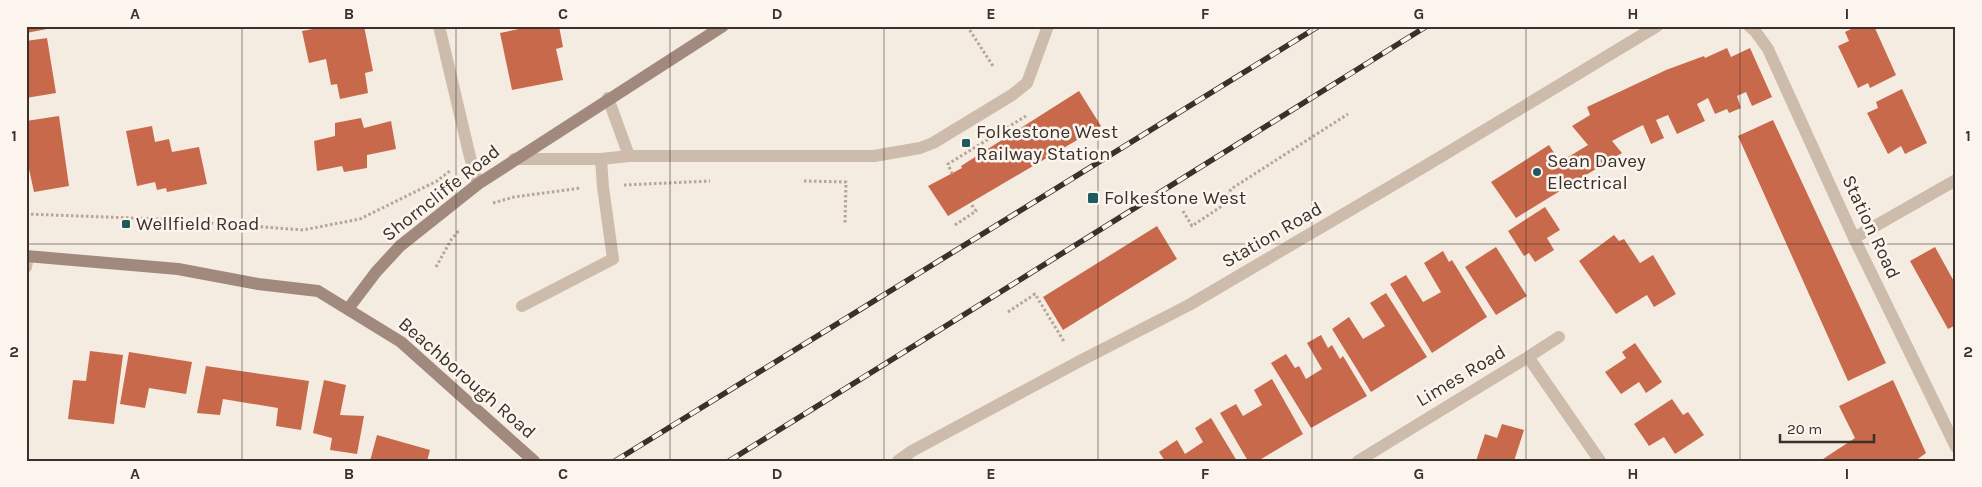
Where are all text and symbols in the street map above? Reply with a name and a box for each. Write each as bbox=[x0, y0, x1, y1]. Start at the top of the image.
text: A bbox=[130, 4, 140, 23]
text: B bbox=[344, 4, 354, 23]
text: C bbox=[558, 4, 568, 23]
text: D bbox=[772, 4, 783, 23]
text: E bbox=[986, 4, 996, 23]
text: F bbox=[1201, 4, 1210, 23]
text: G bbox=[1414, 4, 1424, 23]
text: H bbox=[1627, 4, 1639, 23]
text: I bbox=[1845, 4, 1849, 23]
place label: Folkestone West Railway Station bbox=[976, 121, 1118, 165]
text: 1 bbox=[11, 126, 17, 145]
text: 1 bbox=[1965, 126, 1971, 145]
marker: Folkestone West Railway Station bbox=[960, 137, 972, 149]
street label: Shorncliffe Road bbox=[378, 140, 504, 246]
place label: Sean Davey Electrical bbox=[1547, 150, 1646, 194]
marker: Sean Davey Electrical bbox=[1531, 166, 1543, 178]
street label: Station Road bbox=[1837, 172, 1905, 282]
place label: Folkestone West bbox=[1104, 187, 1246, 209]
marker: Folkestone West bbox=[1086, 191, 1100, 205]
street label: Station Road bbox=[1218, 197, 1326, 273]
place label: Wellfield Road bbox=[136, 213, 260, 235]
marker: Wellfield Road bbox=[120, 218, 132, 230]
street label: Beachborough Road bbox=[394, 313, 540, 443]
street label: Limes Road bbox=[1412, 341, 1510, 411]
text: 2 bbox=[9, 342, 19, 361]
text: 2 bbox=[1963, 342, 1973, 361]
scale bar bbox=[1780, 412, 1873, 444]
text: 20 m bbox=[1787, 420, 1822, 438]
text: A bbox=[130, 464, 140, 483]
text: B bbox=[344, 464, 354, 483]
text: C bbox=[558, 464, 568, 483]
text: D bbox=[772, 464, 783, 483]
text: E bbox=[986, 464, 996, 483]
text: F bbox=[1201, 464, 1210, 483]
text: G bbox=[1414, 464, 1424, 483]
text: H bbox=[1627, 464, 1639, 483]
text: I bbox=[1845, 464, 1849, 483]

